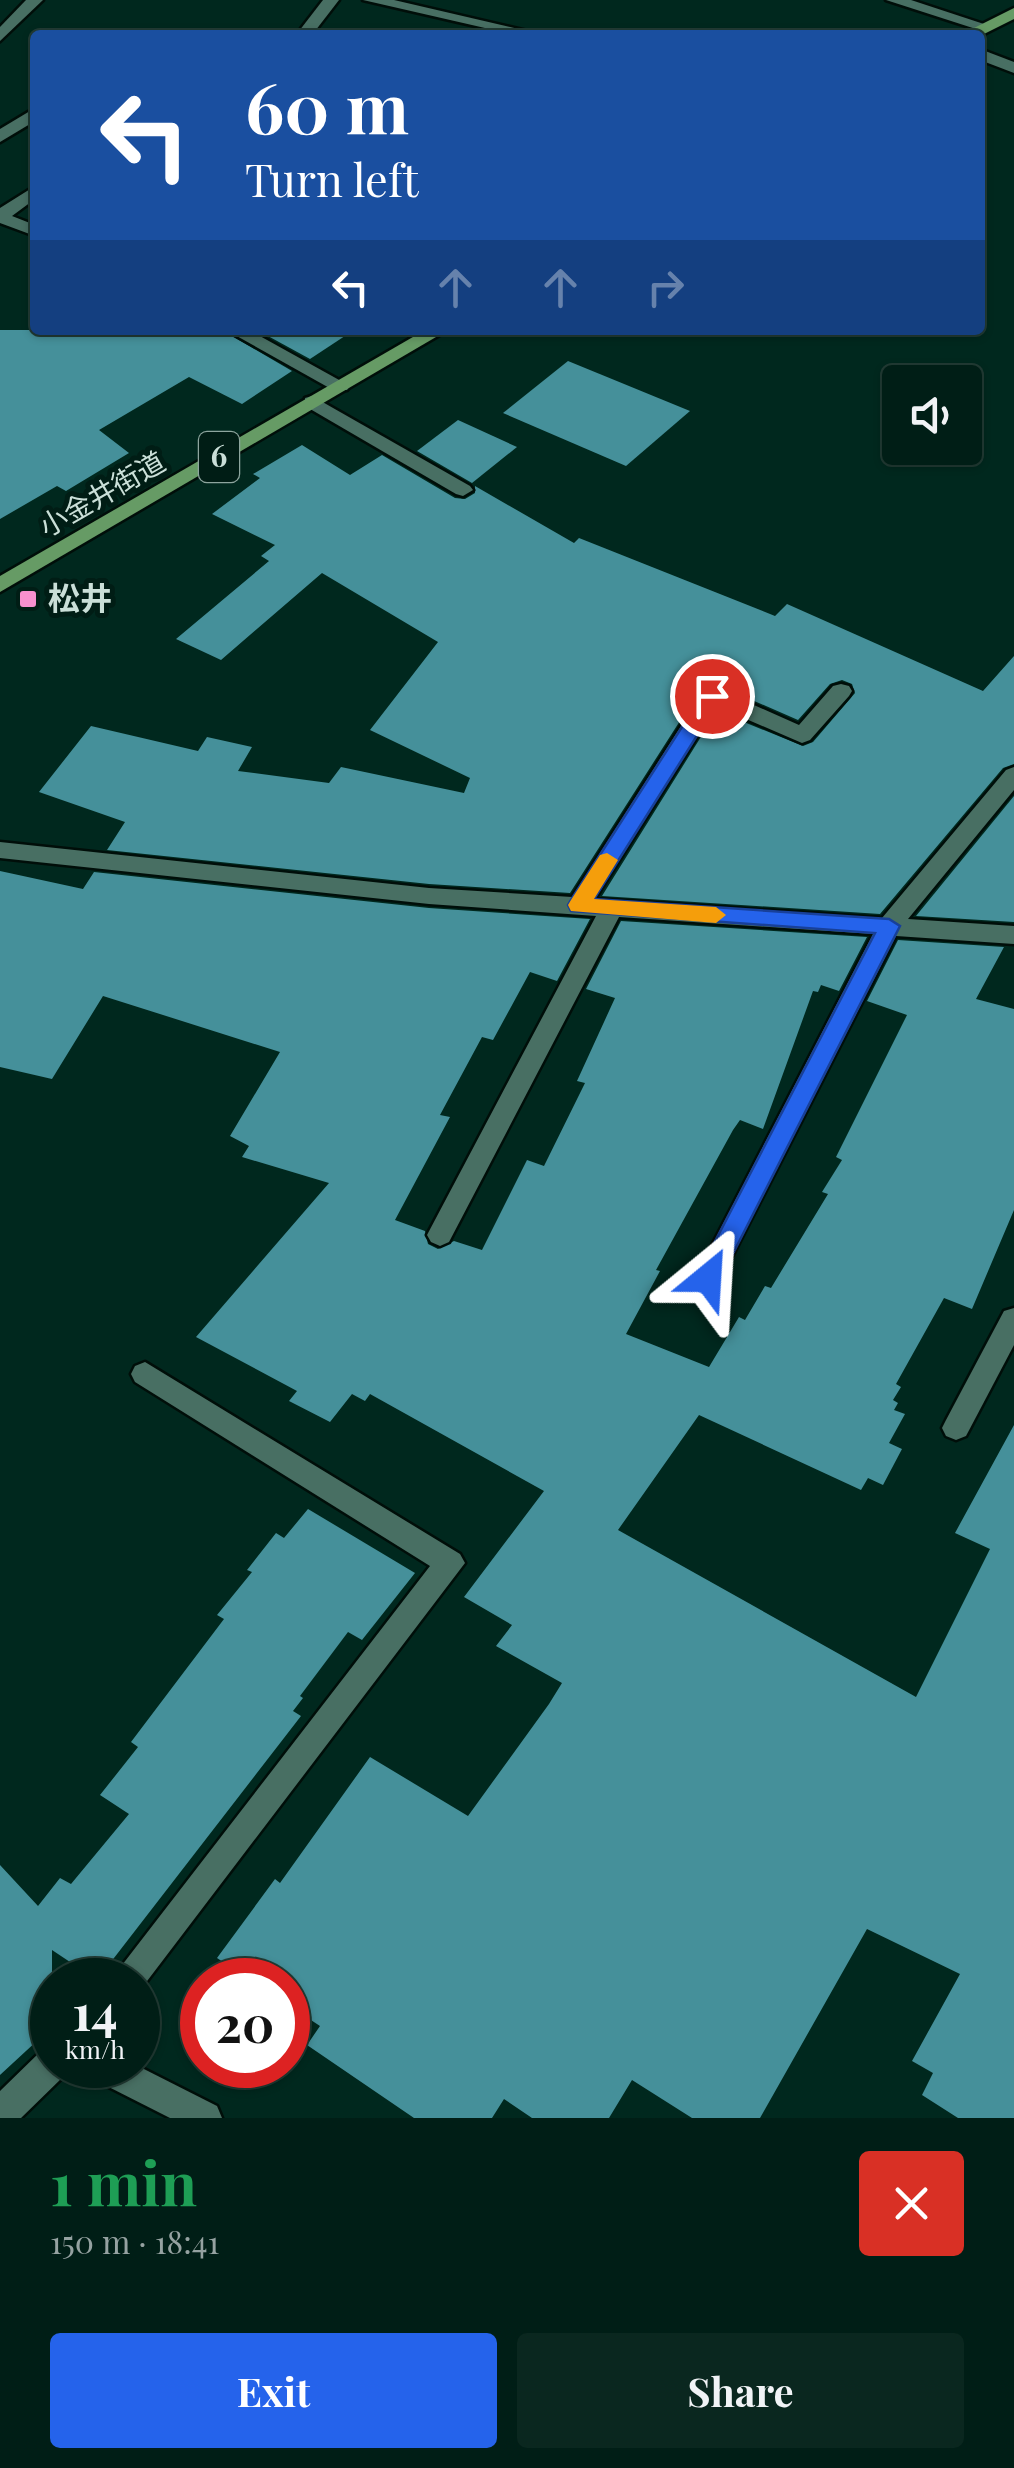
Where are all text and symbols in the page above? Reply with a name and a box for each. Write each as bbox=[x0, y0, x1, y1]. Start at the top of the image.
text: 60 m bbox=[245, 58, 409, 152]
icon: left bbox=[80, 70, 210, 200]
text: Turn left bbox=[245, 148, 419, 208]
icon: left bbox=[323, 260, 378, 315]
icon: ahead bbox=[428, 260, 483, 315]
icon: ahead bbox=[533, 260, 588, 315]
icon: right bbox=[638, 260, 693, 315]
map controls bbox=[882, 365, 982, 465]
button: sound bbox=[882, 365, 982, 465]
road number: 6 bbox=[199, 432, 239, 482]
street label: 小金井街道 bbox=[31, 442, 171, 544]
place label: 松井 bbox=[48, 575, 112, 618]
marker: 松井 bbox=[17, 588, 39, 610]
pin bbox=[670, 654, 755, 739]
icon: arrive bbox=[685, 669, 740, 724]
position arrow bbox=[656, 1226, 760, 1330]
speed limit sign: 20 bbox=[180, 1958, 310, 2088]
text: 14 bbox=[72, 1977, 118, 2044]
text: km/h bbox=[65, 2032, 125, 2065]
text: 1 min bbox=[50, 2141, 197, 2221]
button: close bbox=[859, 2151, 964, 2256]
text: 150 m · 18:41 bbox=[50, 2219, 219, 2262]
button: Exit bbox=[50, 2333, 497, 2448]
button: Share bbox=[517, 2333, 964, 2448]

